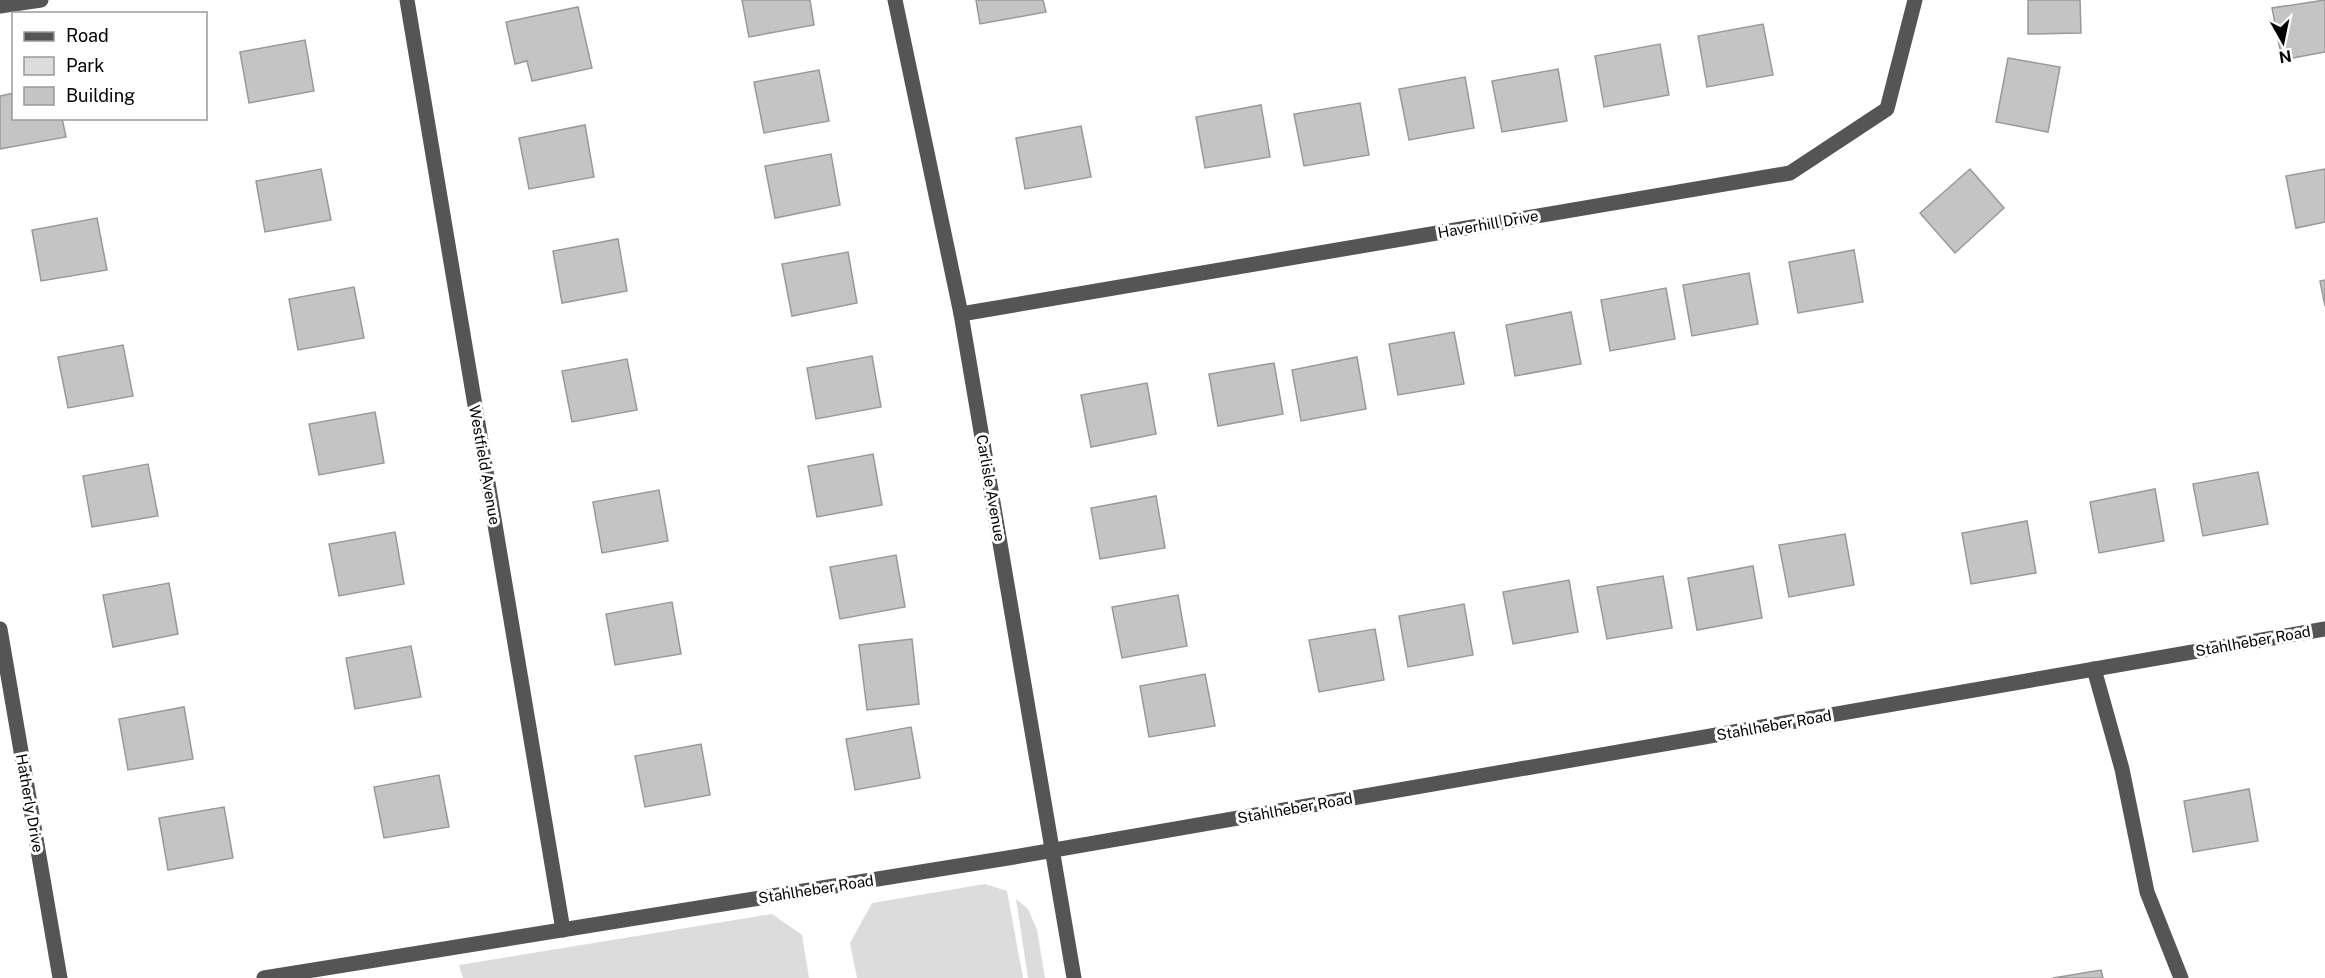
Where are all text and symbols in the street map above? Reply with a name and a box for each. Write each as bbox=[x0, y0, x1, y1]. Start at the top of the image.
legend bbox=[12, 12, 207, 120]
north arrow bbox=[2253, 12, 2313, 72]
text: Road bbox=[66, 25, 109, 46]
text: N bbox=[2278, 46, 2293, 67]
text: Park bbox=[66, 55, 104, 76]
text: Building bbox=[66, 85, 135, 106]
street label: Haverhill Drive bbox=[1436, 207, 1540, 241]
street label: Westfield Avenue bbox=[466, 404, 504, 526]
street label: Carlisle Avenue bbox=[973, 433, 1009, 543]
street label: Stahlheber Road bbox=[2194, 623, 2312, 659]
street label: Stahlheber Road bbox=[1715, 707, 1833, 743]
street label: Hatherly Drive bbox=[13, 752, 47, 854]
street label: Stahlheber Road bbox=[1236, 790, 1354, 826]
street label: Stahlheber Road bbox=[757, 871, 875, 907]

